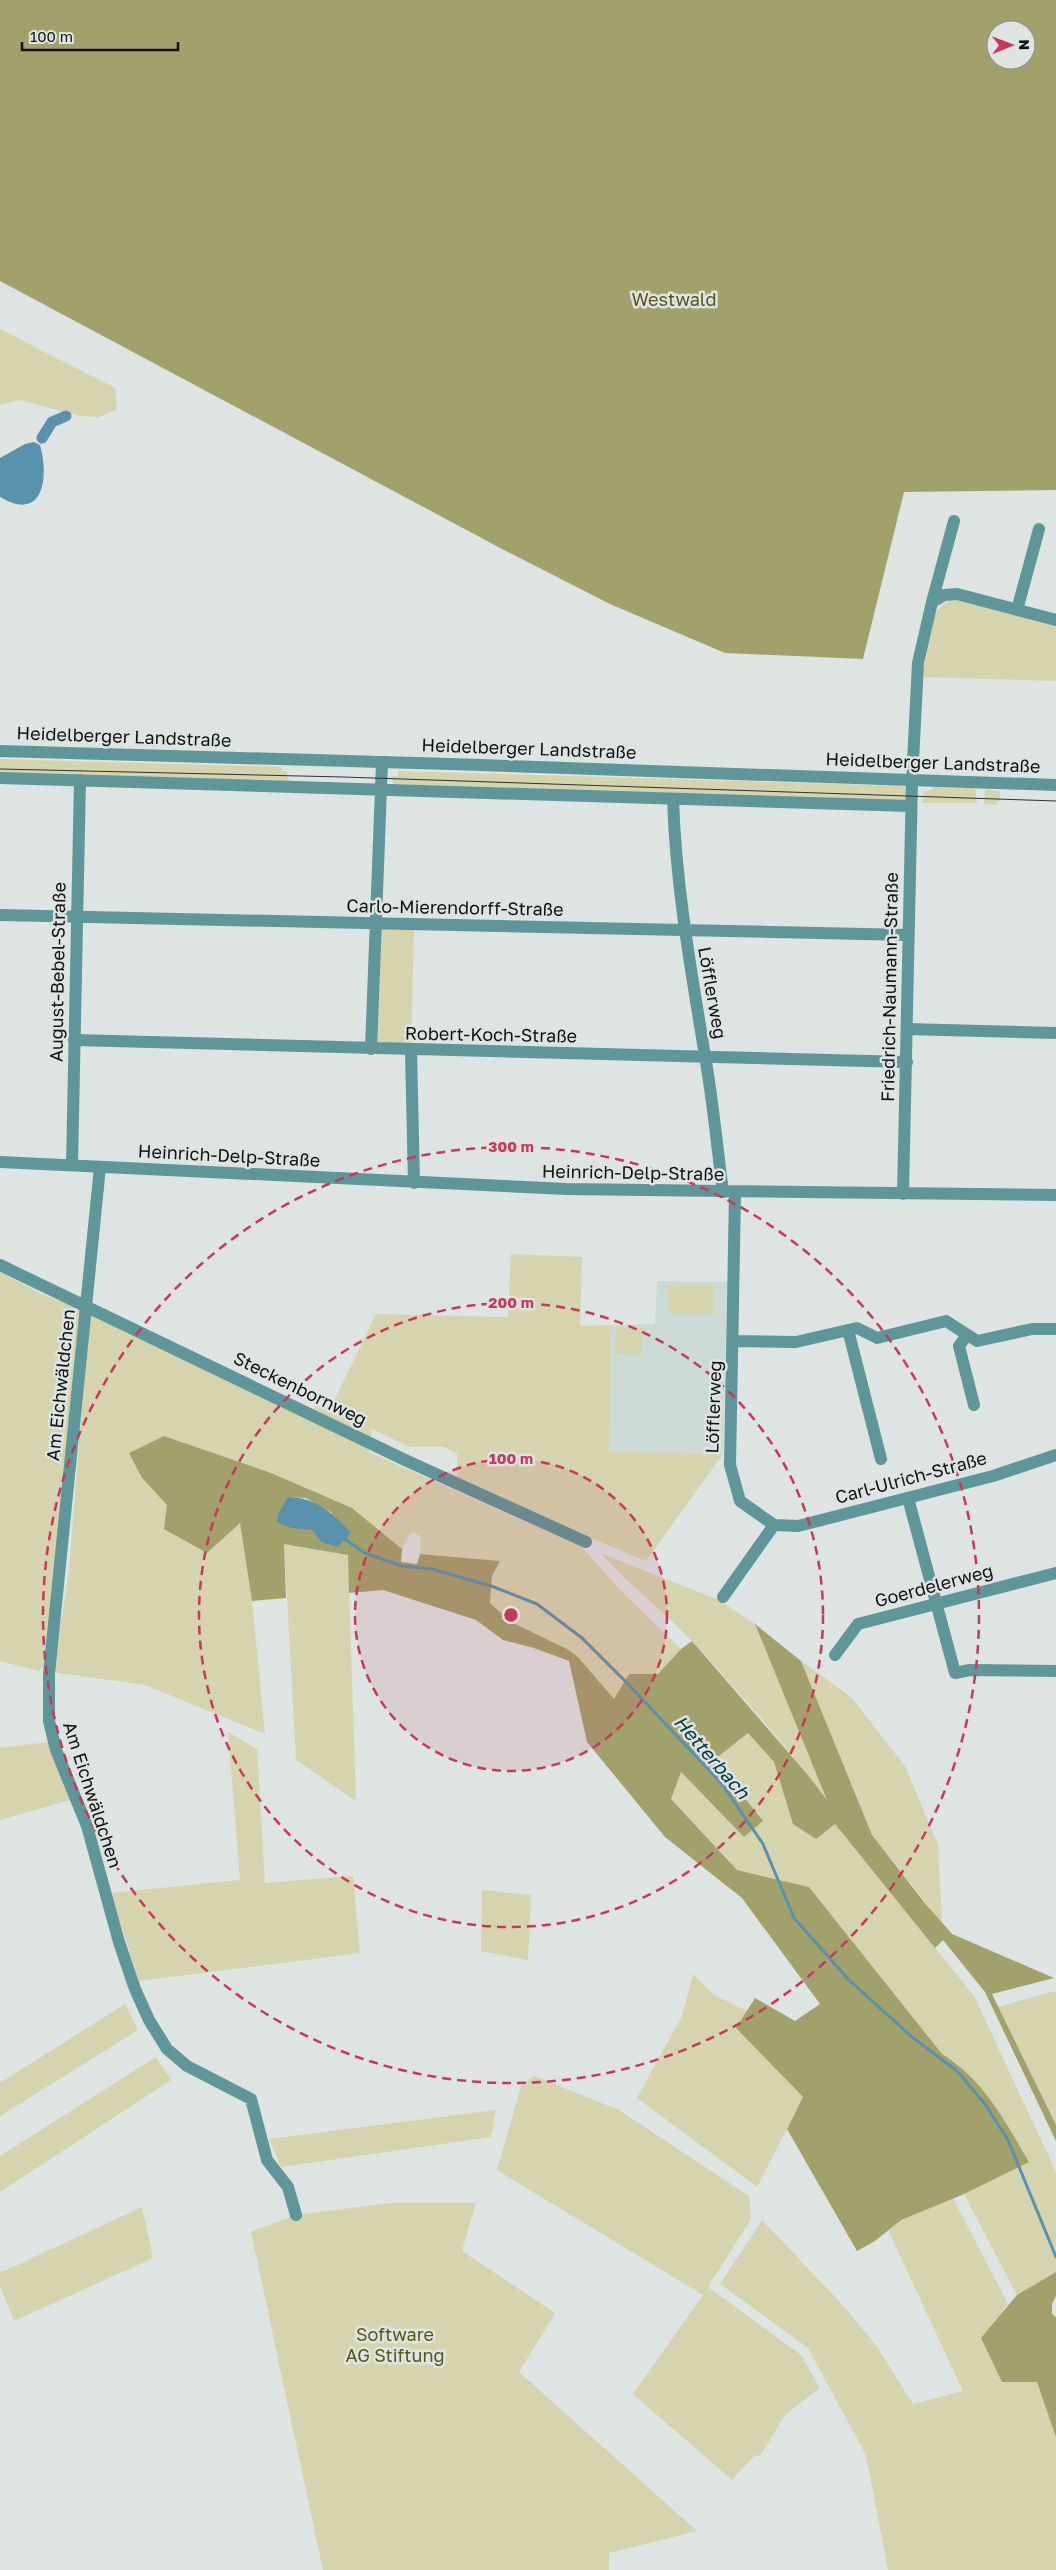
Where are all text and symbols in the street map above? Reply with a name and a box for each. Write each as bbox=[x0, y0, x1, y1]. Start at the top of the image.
scale bar bbox=[22, 20, 179, 52]
north arrow bbox=[986, 20, 1036, 70]
text: 100 m bbox=[30, 27, 73, 45]
text: N bbox=[1016, 39, 1033, 50]
park label: Westwald bbox=[632, 288, 716, 310]
street label: Heidelberger Landstraße bbox=[16, 721, 232, 751]
street label: Heidelberger Landstraße bbox=[421, 733, 637, 763]
street label: Heidelberger Landstraße bbox=[825, 747, 1041, 777]
street label: Friedrich-Naumann-Straße bbox=[876, 872, 902, 1102]
street label: August-Bebel-Straße bbox=[44, 882, 70, 1062]
street label: Carlo-Mierendorff-Straße bbox=[346, 894, 564, 920]
street label: Löfflerweg bbox=[694, 945, 732, 1041]
street label: Robert-Koch-Straße bbox=[405, 1021, 577, 1047]
text: 300 m bbox=[488, 1137, 534, 1155]
street label: Heinrich-Delp-Straße bbox=[137, 1139, 321, 1171]
street label: Heinrich-Delp-Straße bbox=[542, 1159, 724, 1185]
text: 200 m bbox=[488, 1293, 534, 1311]
street label: Am Eichwäldchen bbox=[41, 1308, 79, 1462]
street label: Steckenbornweg bbox=[230, 1346, 371, 1430]
street label: Löfflerweg bbox=[700, 1360, 726, 1454]
street label: Carl-Ulrich-Straße bbox=[833, 1446, 989, 1508]
text: 100 m bbox=[489, 1449, 533, 1467]
street label: Goerdelerweg bbox=[872, 1559, 995, 1611]
centre of rings bbox=[502, 1606, 520, 1624]
water label: Hetterbach bbox=[670, 1710, 756, 1804]
street label: Am Eichwäldchen bbox=[59, 1719, 127, 1871]
park label: Software AG Stiftung bbox=[345, 2323, 445, 2366]

